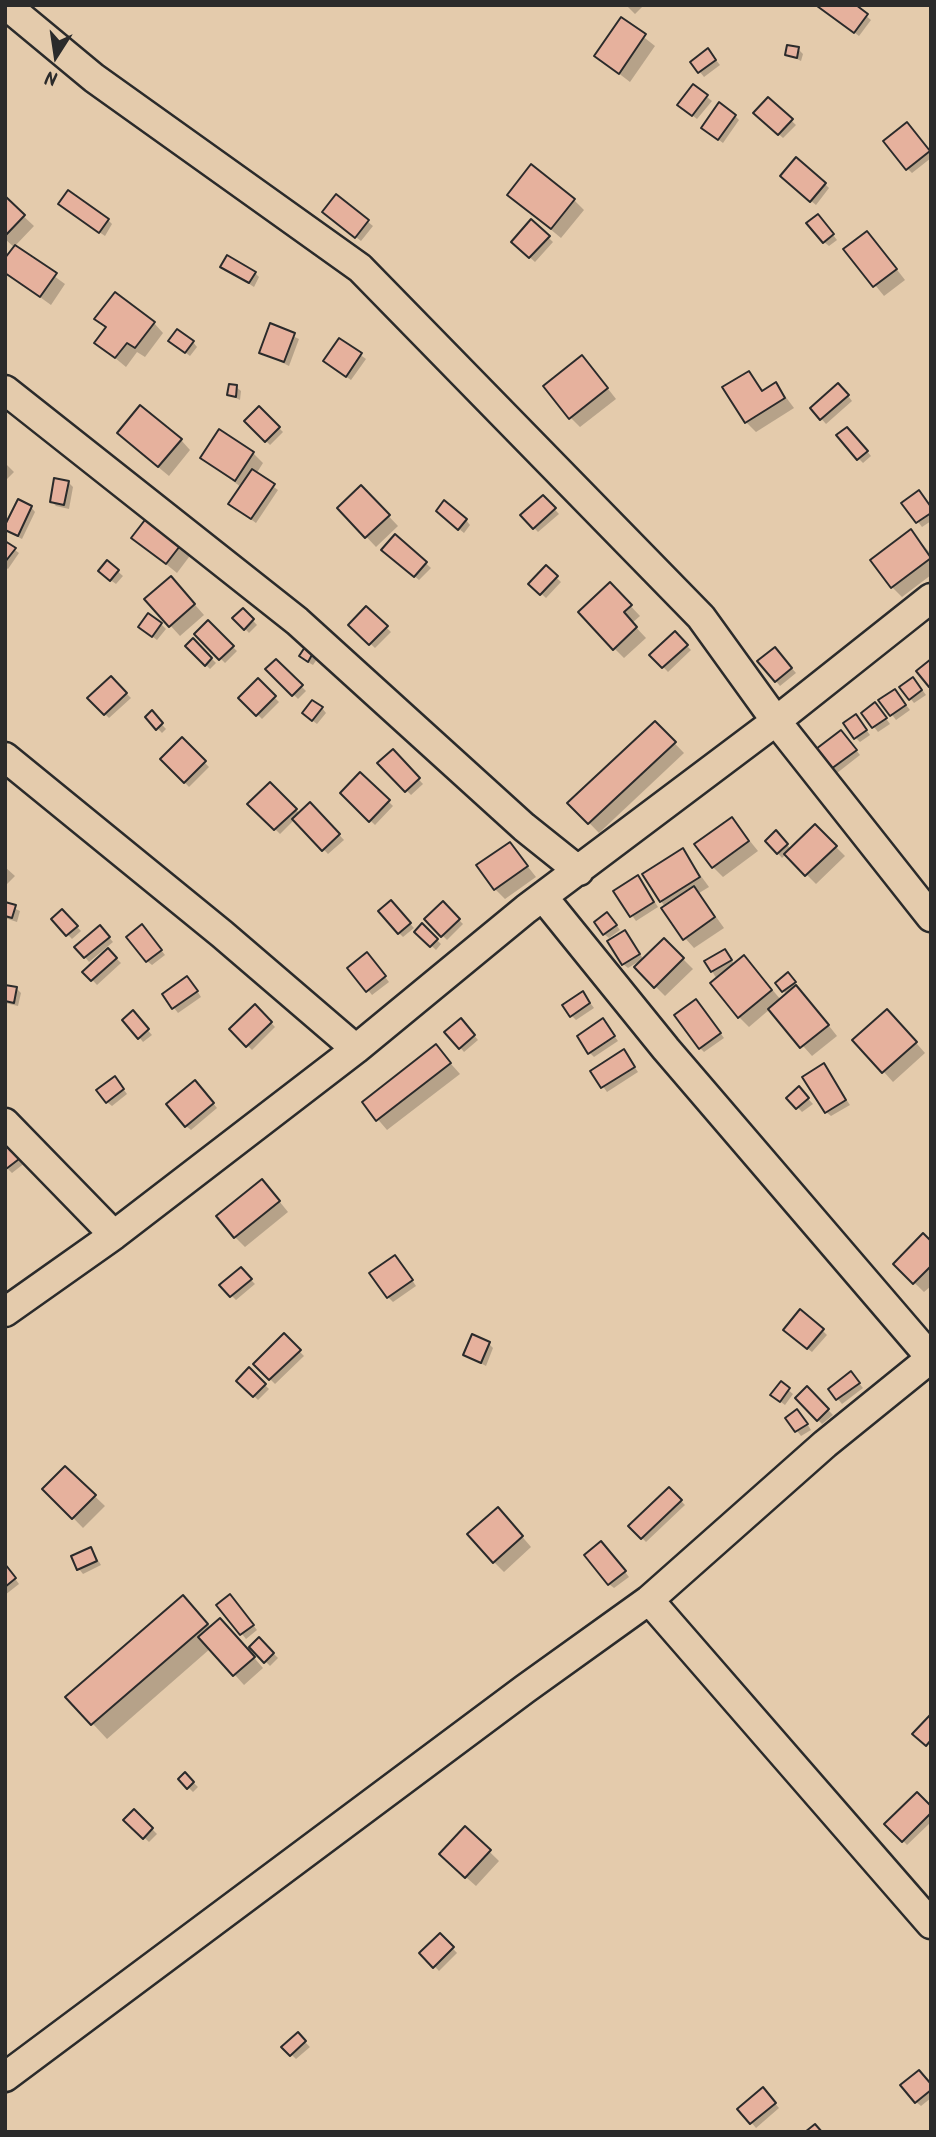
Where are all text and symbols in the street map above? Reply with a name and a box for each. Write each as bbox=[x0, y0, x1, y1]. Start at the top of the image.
north arrow bbox=[21, 21, 91, 91]
text: N bbox=[43, 61, 61, 92]

